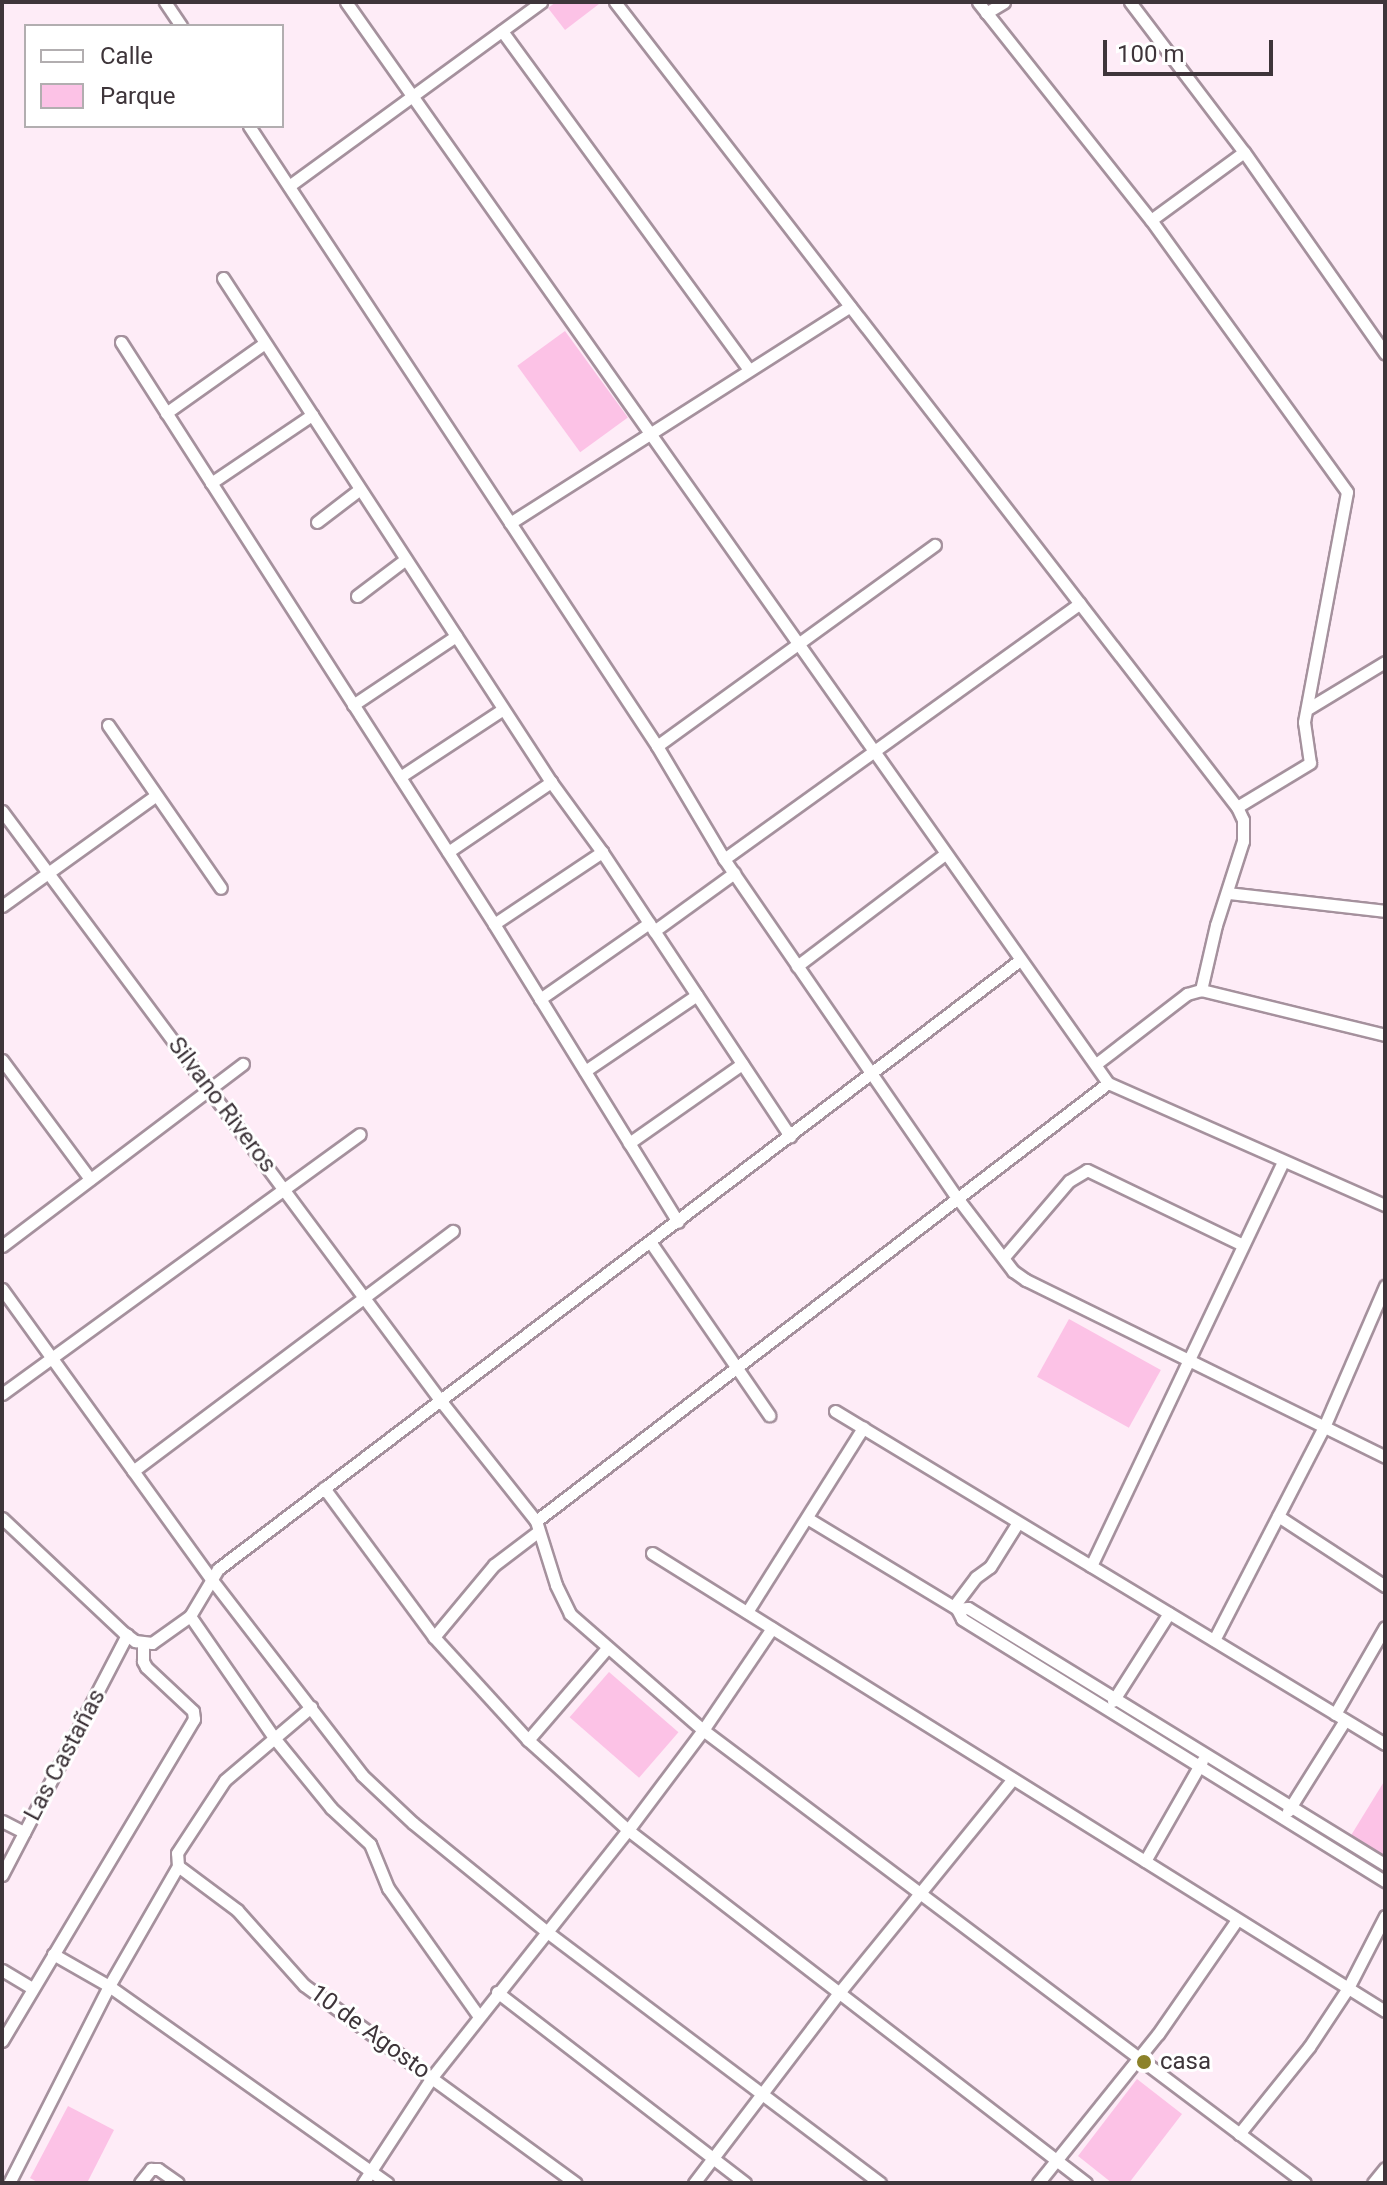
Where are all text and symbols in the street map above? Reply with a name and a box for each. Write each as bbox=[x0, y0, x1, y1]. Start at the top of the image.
legend bbox=[24, 24, 284, 128]
scale bar bbox=[1107, 24, 1277, 74]
text: 100 m bbox=[1117, 40, 1184, 68]
text: Calle bbox=[100, 42, 153, 70]
text: Parque bbox=[100, 82, 176, 110]
street label: Silvano Riveros bbox=[162, 1032, 282, 1178]
street label: Las Castañas bbox=[18, 1684, 112, 1826]
street label: 10 de Agosto bbox=[304, 1979, 436, 2085]
place label: casa bbox=[1160, 2048, 1211, 2076]
marker: casa bbox=[1135, 2053, 1153, 2071]

